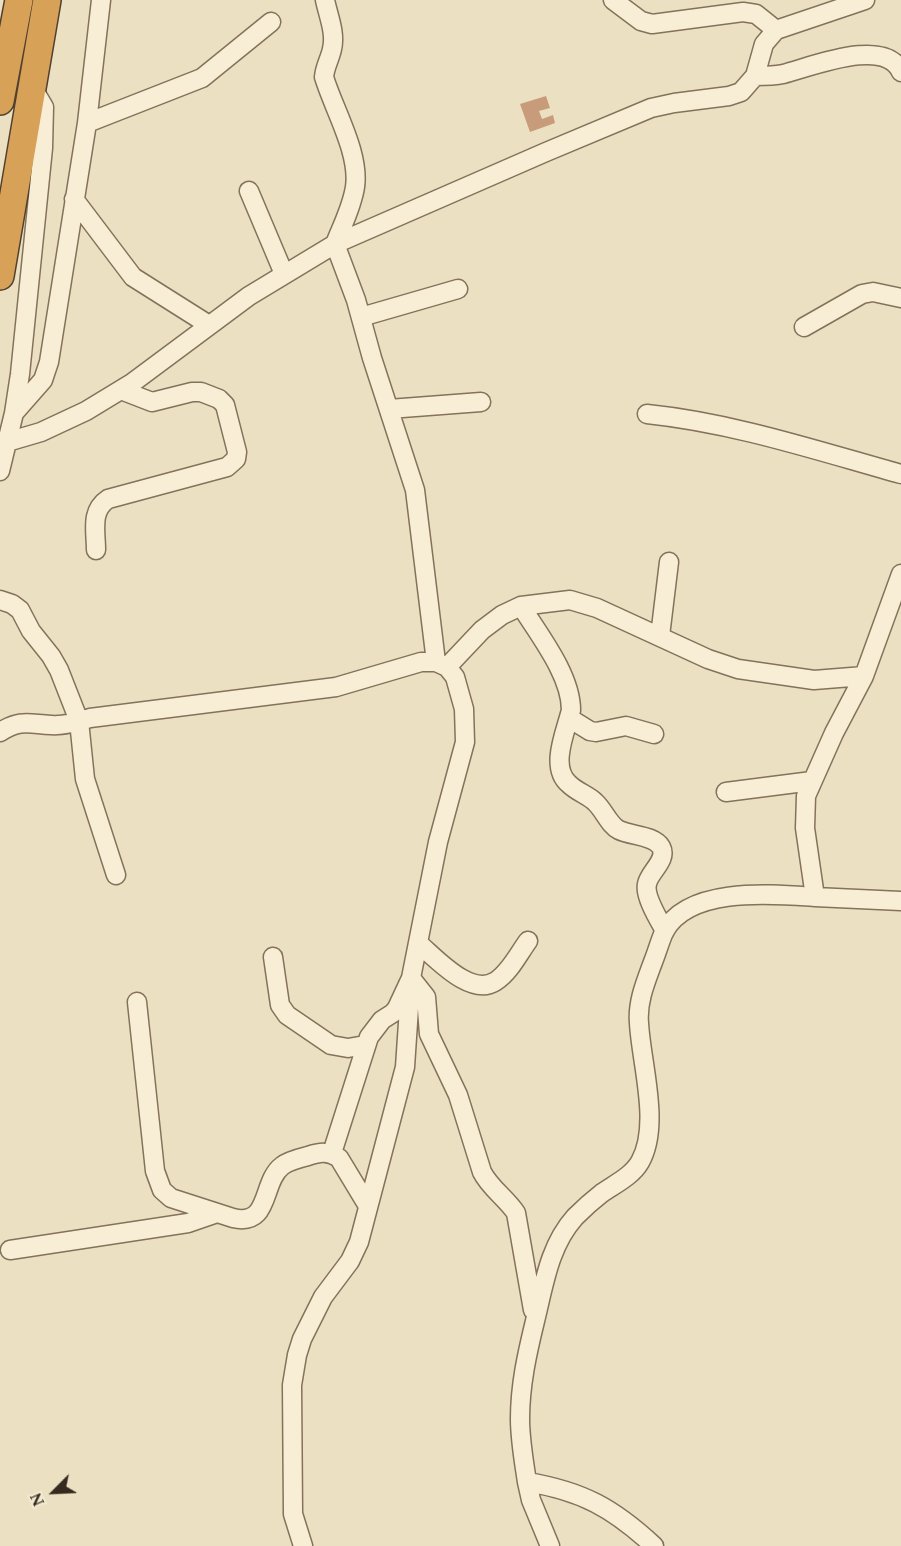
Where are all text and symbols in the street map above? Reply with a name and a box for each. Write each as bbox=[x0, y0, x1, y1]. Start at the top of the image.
north arrow bbox=[24, 1462, 84, 1522]
text: N bbox=[24, 1488, 51, 1510]

